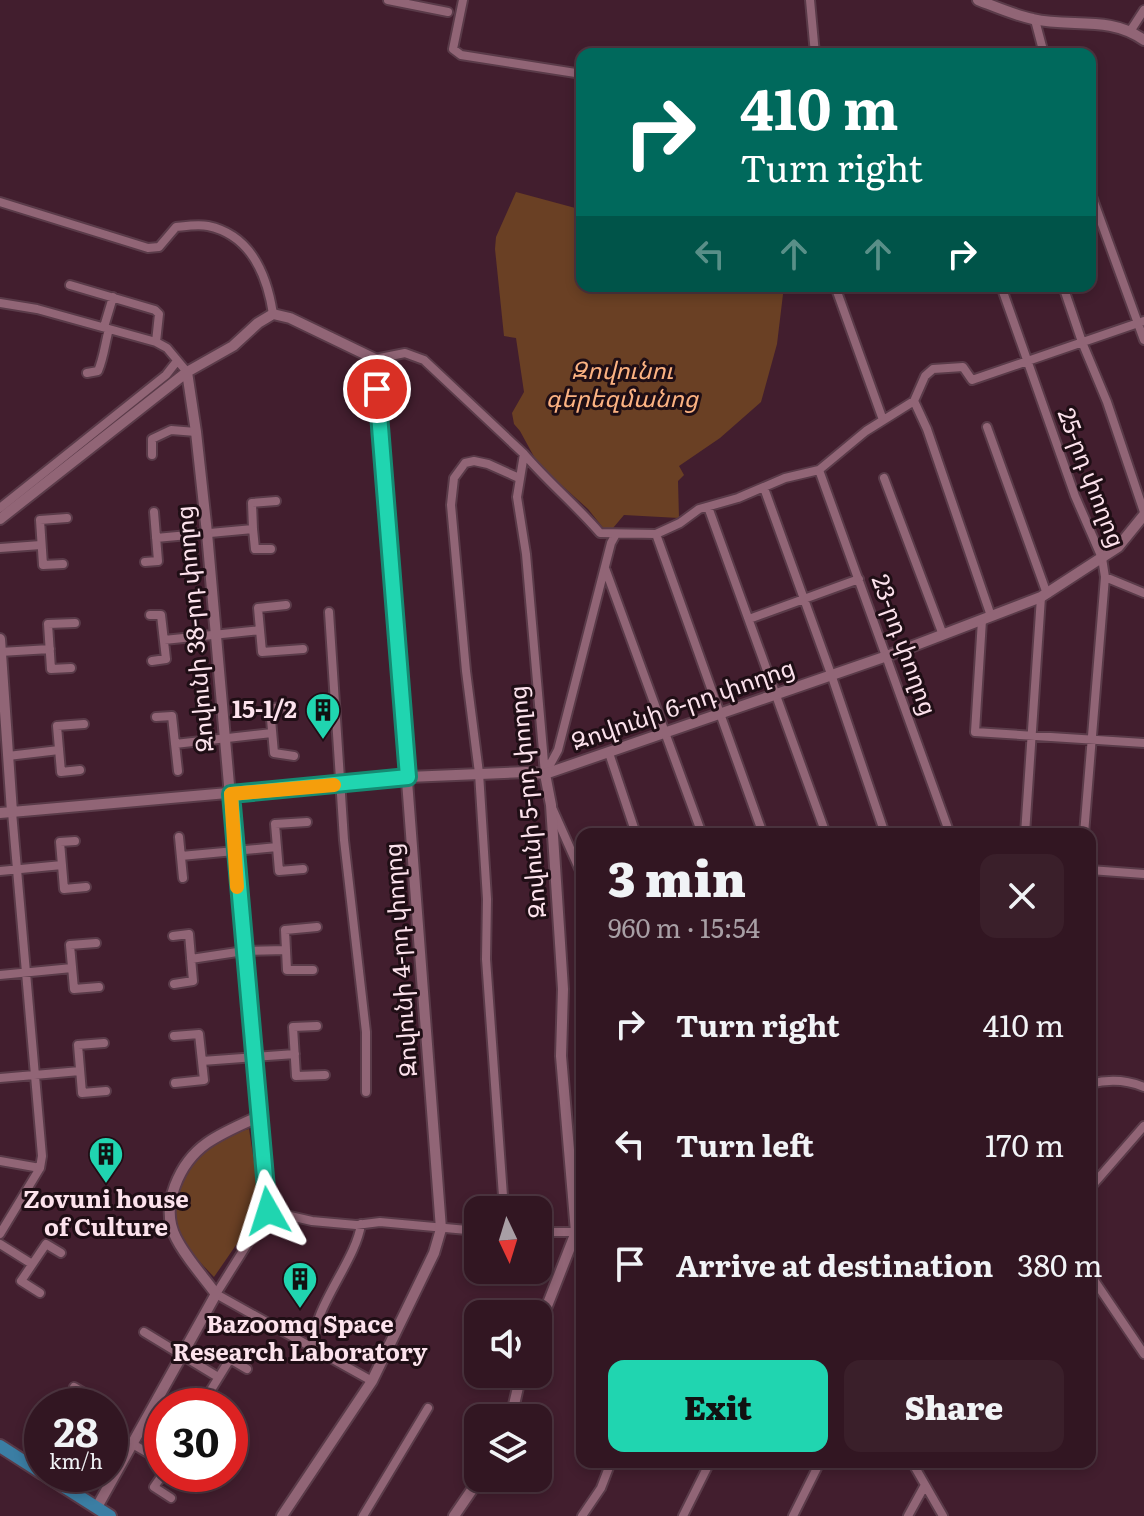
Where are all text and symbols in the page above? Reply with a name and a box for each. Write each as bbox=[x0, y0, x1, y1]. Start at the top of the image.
text: 410 m bbox=[740, 64, 898, 147]
icon: right bbox=[608, 80, 712, 184]
text: Turn right bbox=[740, 140, 923, 193]
icon: left bbox=[688, 232, 732, 276]
icon: ahead bbox=[772, 232, 816, 276]
icon: ahead bbox=[856, 232, 900, 276]
icon: right bbox=[940, 232, 984, 276]
park label: Զովունու գերեզմանոց bbox=[546, 351, 700, 414]
pin bbox=[343, 355, 411, 423]
icon: arrive bbox=[355, 367, 399, 411]
street label: 25-րդ փողոց bbox=[1051, 402, 1136, 552]
street label: Զովունի 38-րդ փողոց bbox=[164, 504, 221, 754]
street label: 23-րդ փողոց bbox=[865, 569, 948, 719]
street label: Զովունի 6-րդ փողոց bbox=[566, 648, 799, 757]
street label: Զովունի 5-րդ փողոց bbox=[498, 684, 553, 920]
place label: 15-1/2 bbox=[232, 690, 297, 725]
building icon: 15-1/2 bbox=[304, 691, 342, 741]
text: 3 min bbox=[608, 841, 746, 912]
street label: Զովունի 4-րդ փողոց bbox=[373, 842, 424, 1078]
button: close bbox=[980, 854, 1064, 938]
text: 960 m · 15:54 bbox=[608, 907, 760, 946]
icon: right bbox=[608, 1002, 652, 1046]
text: Turn right bbox=[676, 1002, 840, 1046]
text: 410 m bbox=[983, 1002, 1064, 1046]
icon: left bbox=[608, 1122, 652, 1166]
text: Turn left bbox=[676, 1122, 814, 1166]
text: 170 m bbox=[985, 1122, 1064, 1166]
building icon: Zovuni house of Culture bbox=[87, 1135, 125, 1185]
position arrow bbox=[226, 1169, 310, 1253]
place label: Zovuni house of Culture bbox=[23, 1180, 189, 1243]
north arrow bbox=[464, 1196, 552, 1284]
map controls bbox=[464, 1196, 552, 1492]
icon: arrive bbox=[608, 1242, 652, 1286]
text: Arrive at destination bbox=[676, 1242, 993, 1286]
text: 380 m bbox=[1017, 1242, 1103, 1286]
building icon: Bazoomq Space Research Laboratory bbox=[281, 1260, 319, 1310]
button: sound bbox=[464, 1300, 552, 1388]
place label: Bazoomq Space Research Laboratory bbox=[173, 1305, 428, 1368]
button: Exit bbox=[608, 1360, 828, 1452]
button: Share bbox=[844, 1360, 1064, 1452]
speed limit sign: 30 bbox=[144, 1388, 248, 1492]
text: 28 bbox=[53, 1400, 99, 1459]
button: layers bbox=[464, 1404, 552, 1492]
text: km/h bbox=[49, 1445, 103, 1475]

